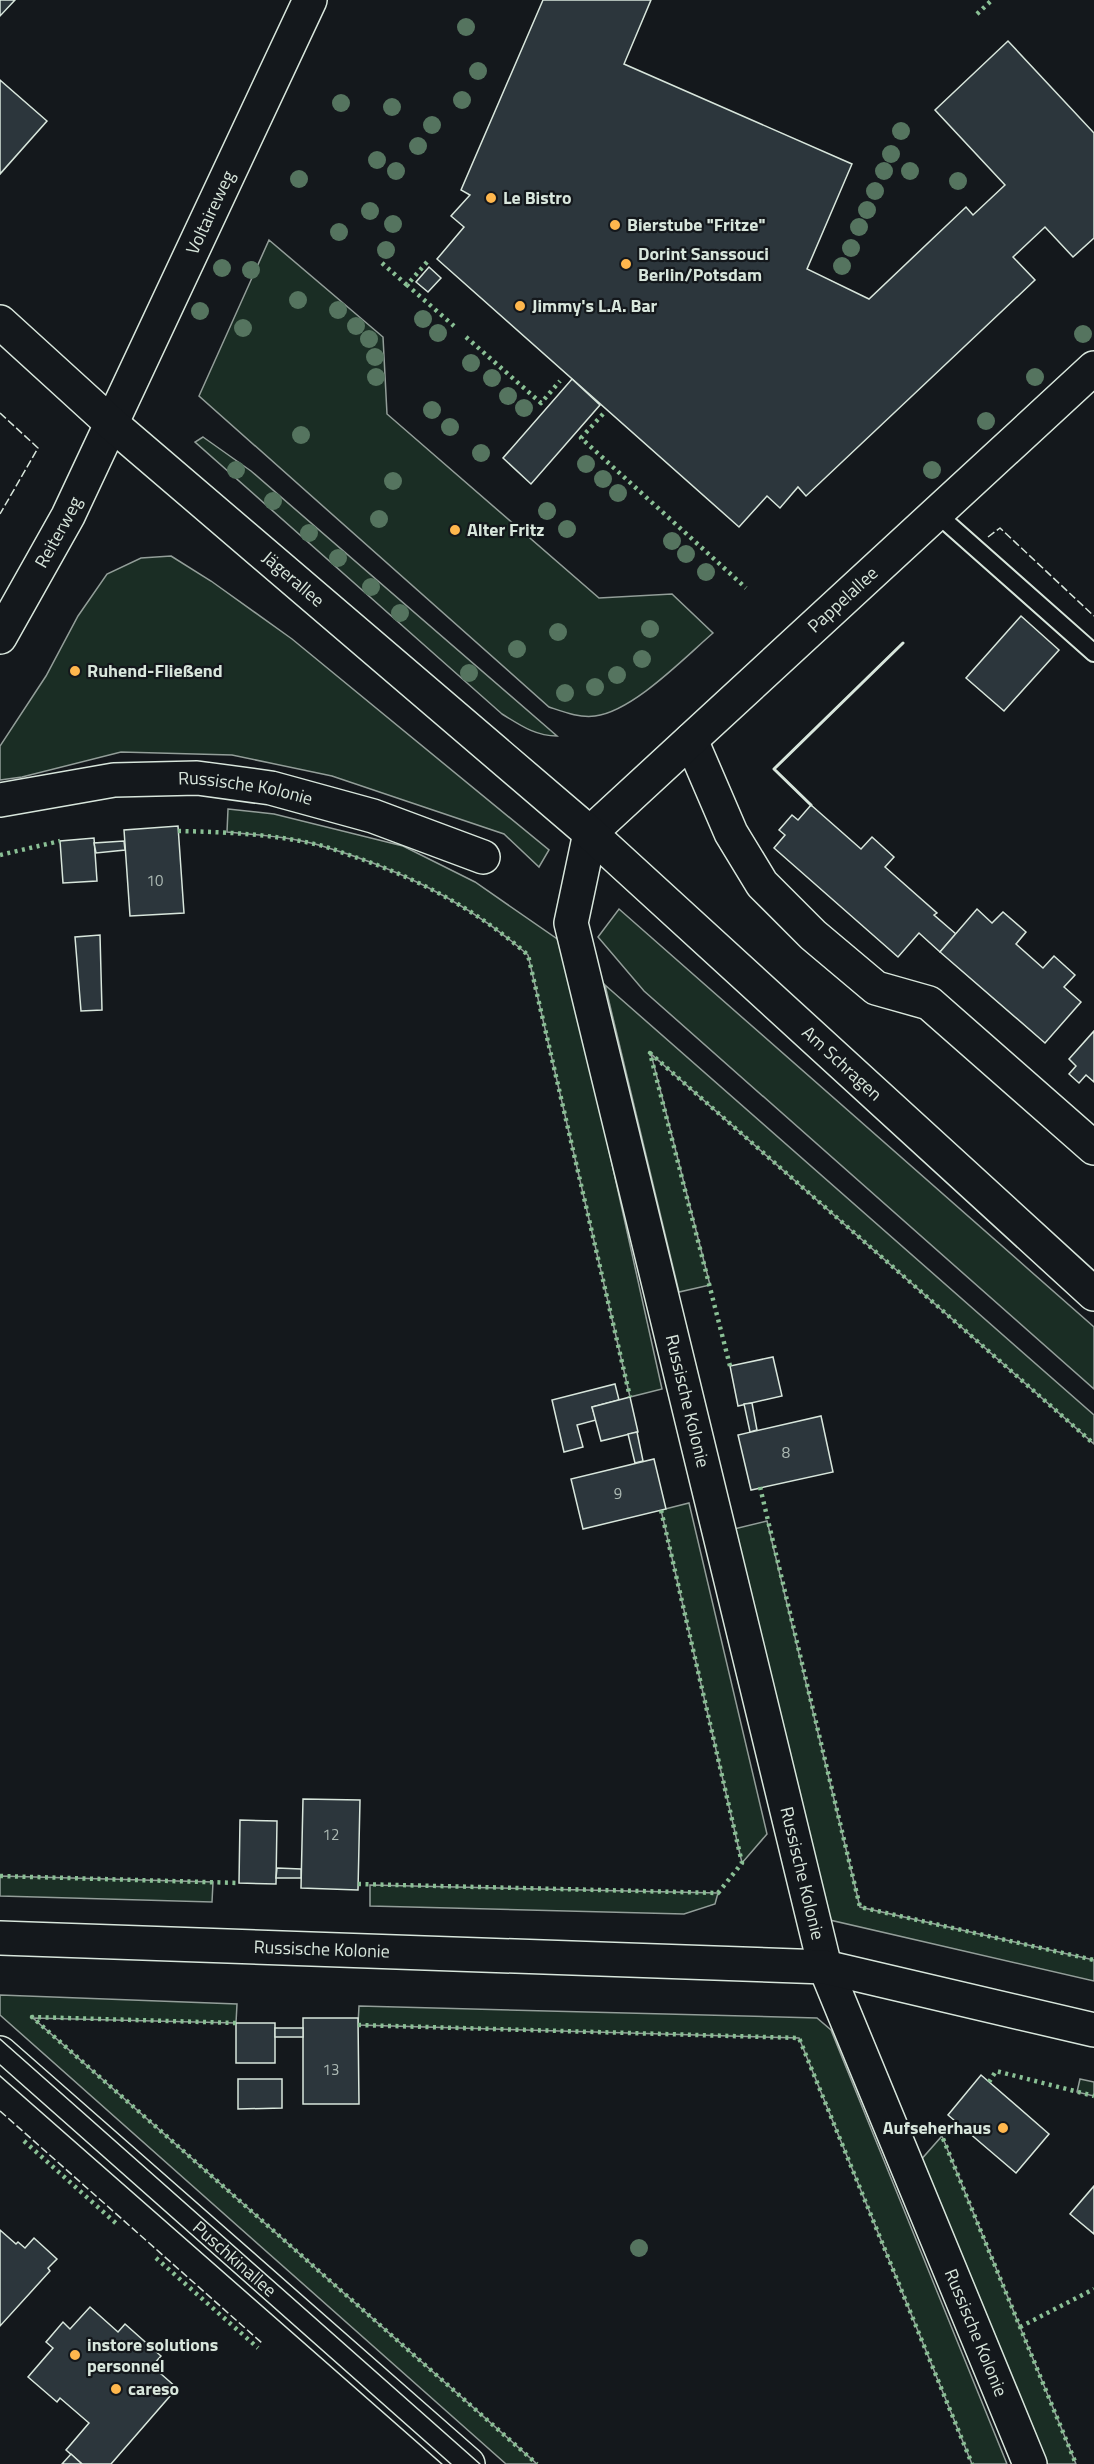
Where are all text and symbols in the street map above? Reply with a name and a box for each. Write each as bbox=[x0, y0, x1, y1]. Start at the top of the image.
street label: Voltaireweg bbox=[179, 166, 241, 259]
place label: Le Bistro bbox=[503, 184, 572, 211]
marker: Le Bistro bbox=[484, 191, 498, 205]
place label: Bierstube "Fritze" bbox=[627, 211, 766, 238]
marker: Bierstube "Fritze" bbox=[608, 218, 622, 232]
place label: Dorint Sanssouci Berlin/Potsdam bbox=[638, 240, 769, 288]
marker: Dorint Sanssouci Berlin/Potsdam bbox=[619, 257, 633, 271]
place label: Jimmy's L.A. Bar bbox=[532, 292, 658, 319]
marker: Jimmy's L.A. Bar bbox=[513, 299, 527, 313]
street label: Reiterweg bbox=[28, 492, 88, 573]
place label: Alter Fritz bbox=[467, 516, 544, 543]
marker: Alter Fritz bbox=[448, 523, 462, 537]
street label: Jägerallee bbox=[257, 544, 331, 613]
street label: Pappelallee bbox=[801, 560, 884, 639]
place label: Ruhend-Fließend bbox=[87, 657, 223, 684]
marker: Ruhend-Fließend bbox=[68, 664, 82, 678]
street label: Russische Kolonie bbox=[178, 764, 316, 812]
house number: 10 bbox=[147, 869, 163, 892]
street label: Am Schragen bbox=[796, 1019, 888, 1107]
street label: Russische Kolonie bbox=[659, 1332, 717, 1470]
house number: 8 bbox=[782, 1441, 790, 1464]
house number: 9 bbox=[614, 1482, 622, 1505]
street label: Russische Kolonie bbox=[773, 1804, 832, 1943]
house number: 12 bbox=[323, 1823, 339, 1846]
street label: Russische Kolonie bbox=[253, 1933, 390, 1965]
house number: 13 bbox=[323, 2058, 339, 2081]
place label: Aufseherhaus bbox=[883, 2114, 991, 2141]
marker: Aufseherhaus bbox=[996, 2121, 1010, 2135]
street label: Puschkinallee bbox=[187, 2214, 283, 2303]
street label: Russische Kolonie bbox=[938, 2264, 1015, 2401]
place label: instore solutions personnel bbox=[87, 2331, 218, 2379]
marker: instore solutions personnel bbox=[68, 2348, 82, 2362]
place label: careso bbox=[128, 2375, 179, 2402]
marker: careso bbox=[109, 2382, 123, 2396]

